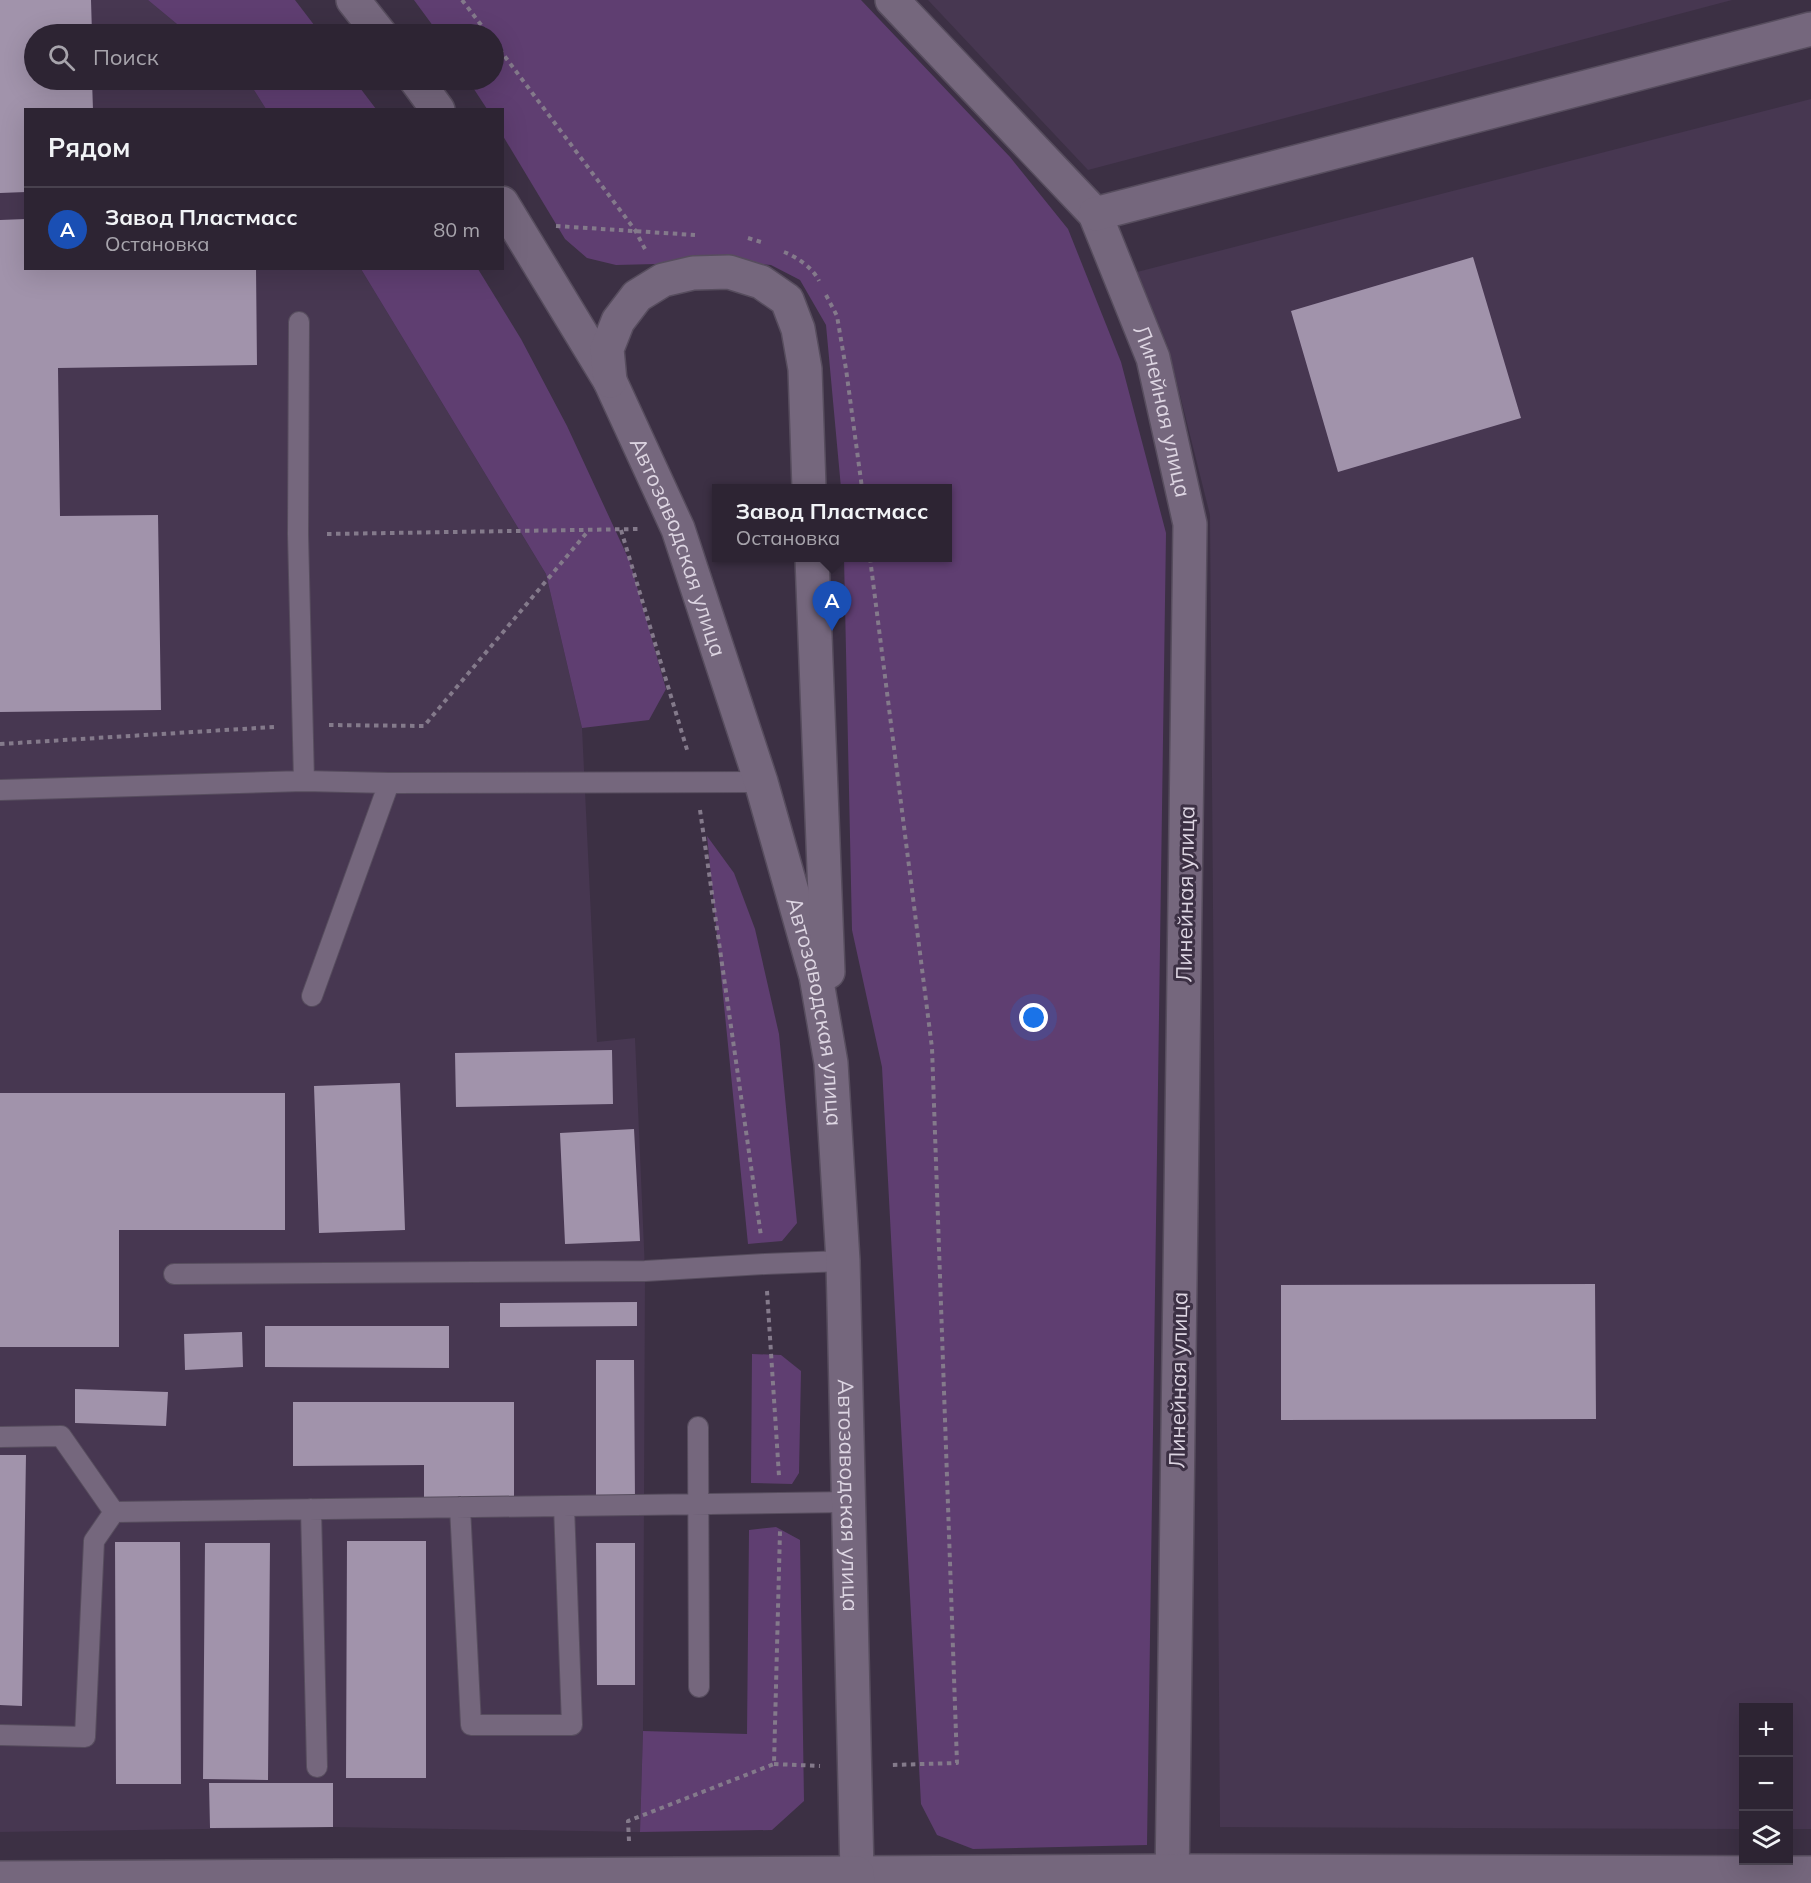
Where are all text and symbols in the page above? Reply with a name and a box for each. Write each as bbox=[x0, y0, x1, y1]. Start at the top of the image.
search box bbox=[24, 24, 504, 90]
icon: search bbox=[45, 41, 78, 74]
text: Поиск bbox=[93, 43, 159, 71]
text: Рядом bbox=[48, 131, 131, 164]
text: Завод Пластмасс bbox=[105, 203, 298, 231]
text: A bbox=[60, 217, 75, 242]
text: 80 m bbox=[433, 217, 480, 242]
text: Остановка bbox=[105, 231, 210, 256]
street label: Линейная улица bbox=[1127, 321, 1198, 500]
street label: Автозаводская улица bbox=[624, 433, 733, 660]
popup bbox=[712, 484, 952, 562]
text: Завод Пластмасс bbox=[736, 497, 928, 525]
text: Остановка bbox=[736, 525, 840, 550]
pin: A bbox=[812, 582, 852, 631]
street label: Линейная улица bbox=[1169, 805, 1201, 983]
street label: Автозаводская улица bbox=[780, 894, 849, 1127]
your location bbox=[1019, 1003, 1048, 1032]
street label: Линейная улица bbox=[1162, 1291, 1194, 1469]
street label: Автозаводская улица bbox=[832, 1379, 865, 1612]
map controls bbox=[1739, 1703, 1793, 1865]
button: + bbox=[1739, 1703, 1793, 1757]
button: − bbox=[1739, 1757, 1793, 1811]
button: layers bbox=[1739, 1811, 1793, 1865]

